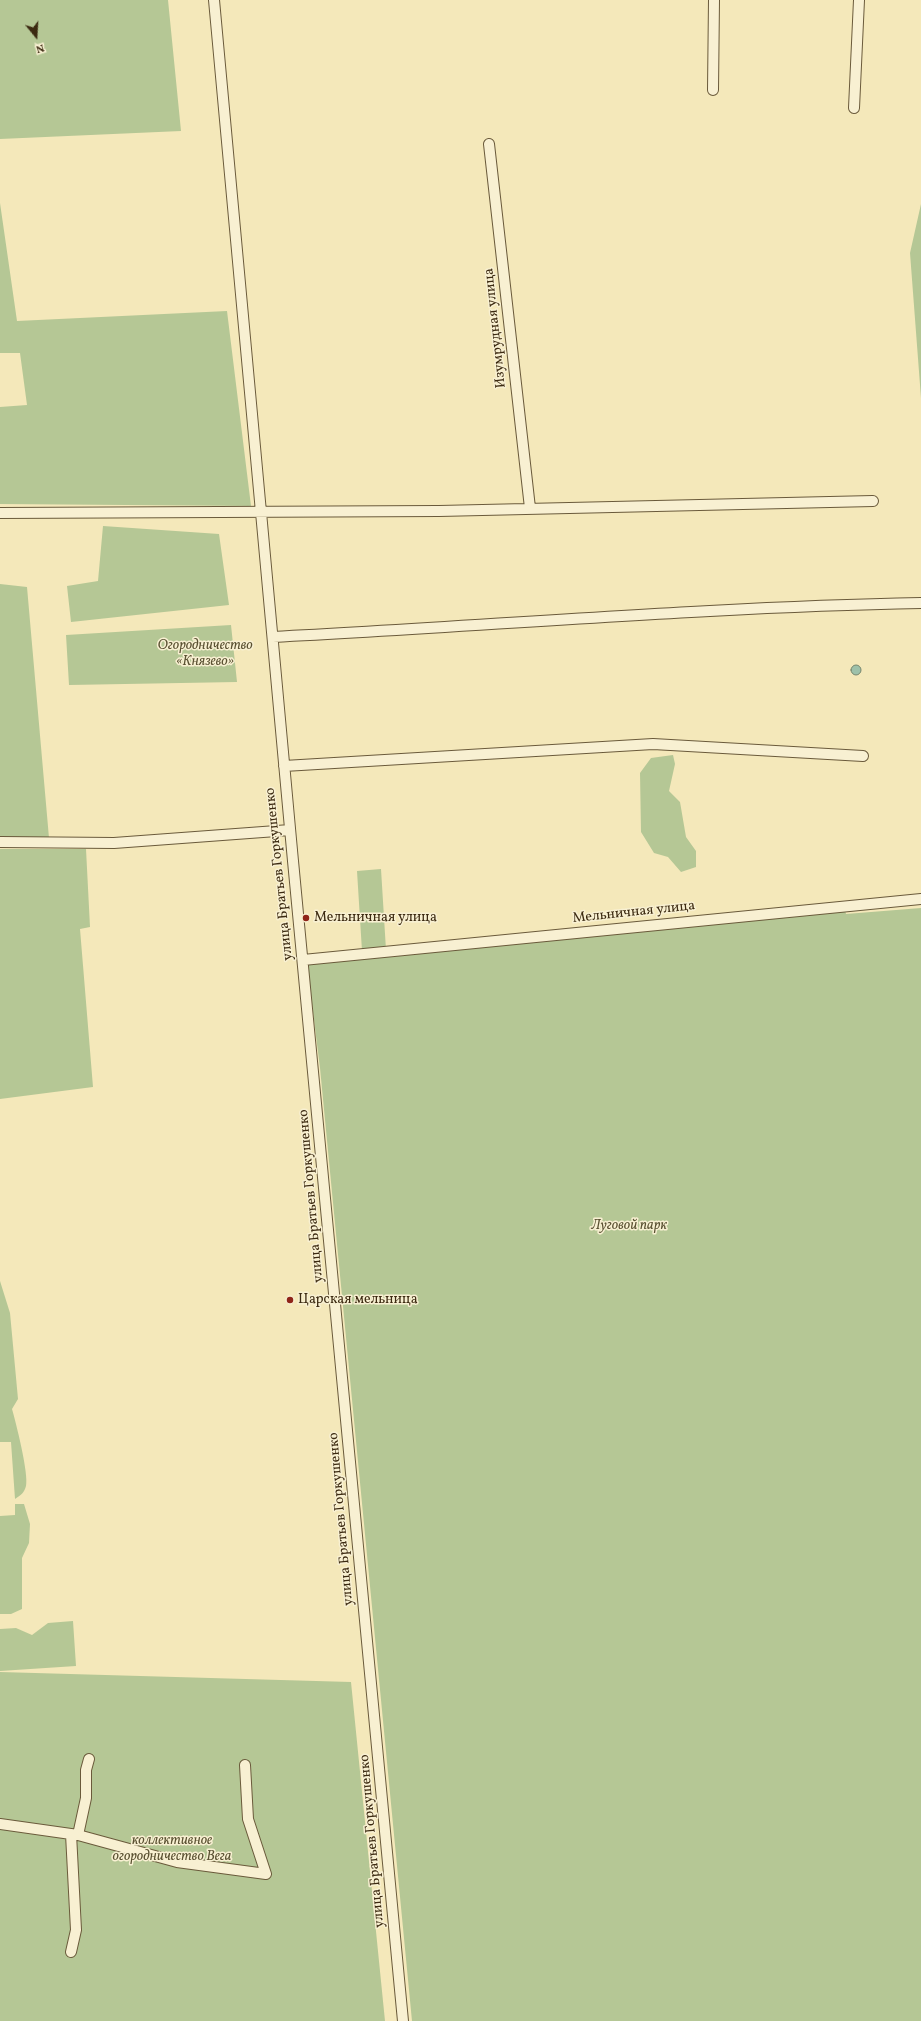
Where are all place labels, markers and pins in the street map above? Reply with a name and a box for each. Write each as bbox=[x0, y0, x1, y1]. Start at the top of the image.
place label: Мельничная улица bbox=[314, 910, 437, 926]
marker: Мельничная улица bbox=[301, 913, 311, 923]
place label: Царская мельница bbox=[298, 1292, 418, 1308]
marker: Царская мельница bbox=[285, 1295, 295, 1305]

